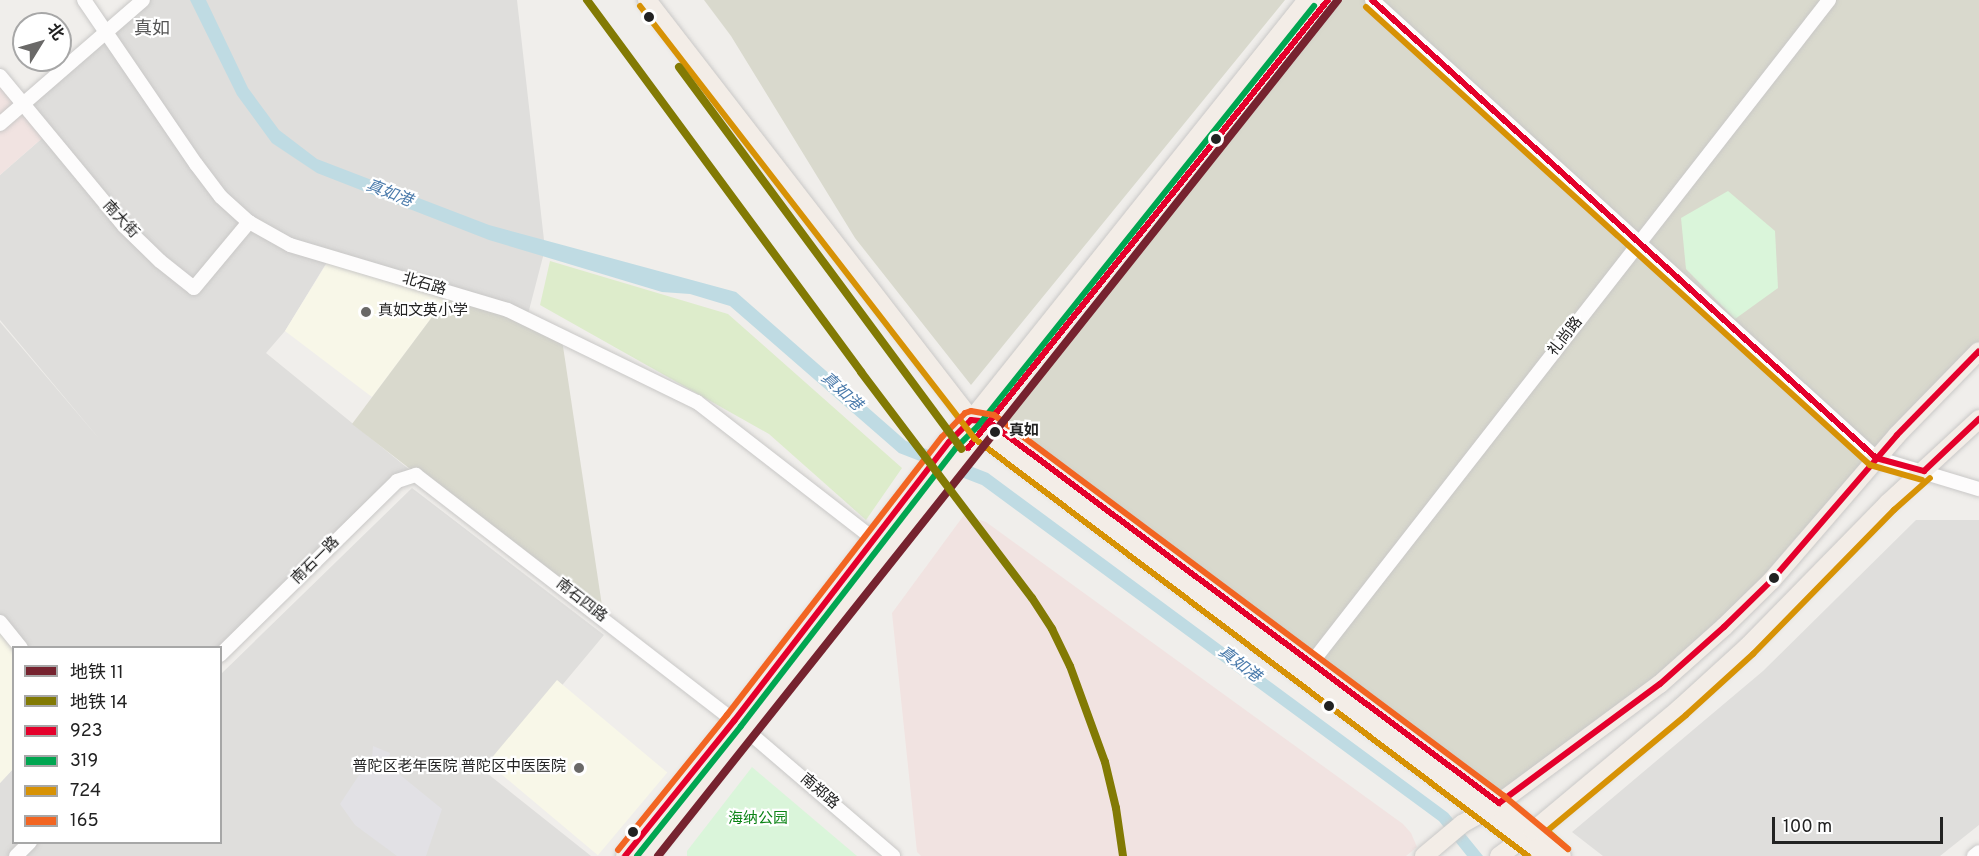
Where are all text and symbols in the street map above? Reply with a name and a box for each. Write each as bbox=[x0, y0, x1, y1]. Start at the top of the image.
unlabelled marker bbox=[643, 11, 655, 23]
north arrow bbox=[12, 12, 72, 72]
district label: 真如 bbox=[134, 19, 170, 41]
text: 北 bbox=[42, 20, 68, 45]
unlabelled marker bbox=[1210, 133, 1222, 145]
water label: 真如港 bbox=[363, 176, 415, 212]
street label: 南大街 bbox=[98, 197, 142, 243]
street label: 北石路 bbox=[400, 270, 448, 300]
place label: 真如文英小学 bbox=[378, 303, 468, 321]
marker: 真如文英小学 bbox=[359, 305, 373, 319]
street label: 礼尚路 bbox=[1545, 314, 1587, 360]
water label: 真如港 bbox=[817, 369, 865, 415]
marker: 真如 bbox=[986, 423, 1004, 441]
place label: 真如 bbox=[1009, 423, 1039, 441]
street label: 南石一路 bbox=[288, 533, 344, 589]
unlabelled marker bbox=[1768, 572, 1780, 584]
street label: 南石四路 bbox=[552, 575, 610, 627]
water label: 真如港 bbox=[1214, 643, 1264, 687]
legend bbox=[12, 646, 222, 844]
text: 地铁 11 bbox=[70, 662, 124, 685]
text: 地铁 14 bbox=[70, 692, 128, 715]
unlabelled marker bbox=[1323, 700, 1335, 712]
text: 923 bbox=[70, 720, 103, 743]
text: 319 bbox=[70, 750, 98, 773]
place label: 普陀区老年医院 普陀区中医医院 bbox=[352, 759, 566, 777]
marker: 普陀区老年医院 普陀区中医医院 bbox=[570, 759, 588, 777]
street label: 南郑路 bbox=[796, 770, 842, 814]
text: 724 bbox=[70, 780, 101, 803]
scale bar bbox=[1775, 805, 1946, 843]
text: 165 bbox=[70, 810, 99, 833]
park label: 海纳公园 bbox=[728, 811, 788, 829]
text: 100 m bbox=[1783, 816, 1832, 839]
unlabelled marker bbox=[627, 826, 639, 838]

